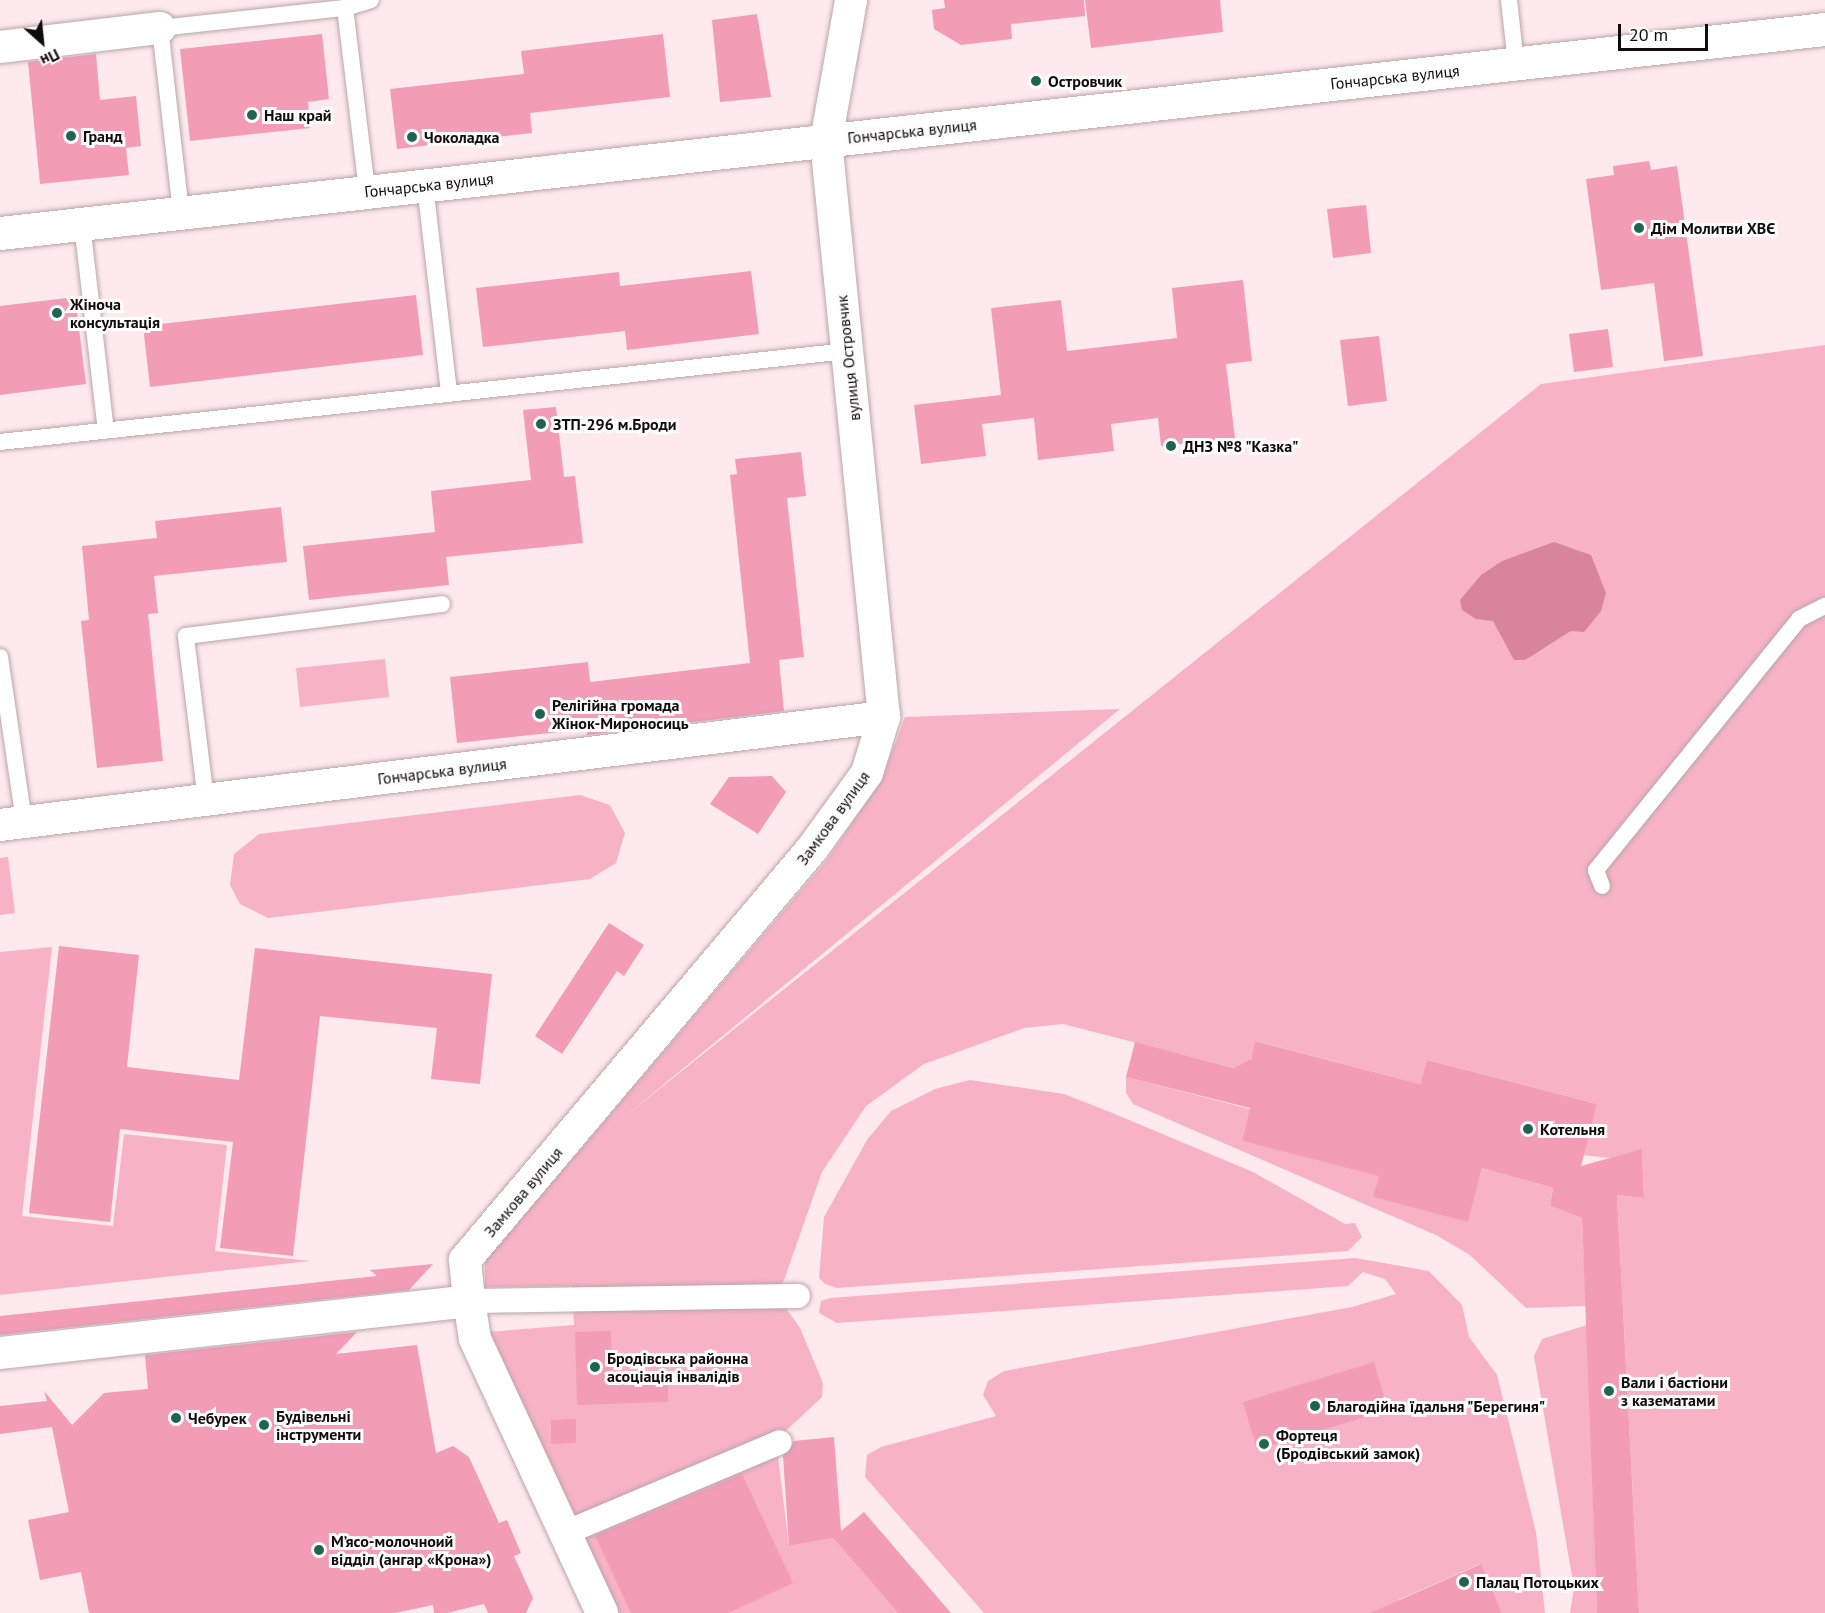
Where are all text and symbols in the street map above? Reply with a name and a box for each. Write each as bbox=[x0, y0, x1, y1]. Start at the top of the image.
north arrow bbox=[12, 12, 72, 72]
scale bar bbox=[1621, 12, 1711, 50]
text: 20 m bbox=[1629, 23, 1668, 46]
text: Пн bbox=[37, 45, 63, 71]
street label: Гончарська вулиця bbox=[1329, 61, 1461, 93]
place label: Островчик bbox=[1048, 71, 1122, 91]
marker: Островчик bbox=[1029, 74, 1043, 88]
place label: Наш край bbox=[264, 105, 332, 125]
marker: Наш край bbox=[245, 108, 259, 122]
street label: Гончарська вулиця bbox=[846, 115, 978, 147]
place label: Гранд bbox=[83, 126, 123, 146]
place label: Чоколадка bbox=[424, 127, 500, 147]
marker: Гранд bbox=[64, 129, 78, 143]
marker: Чоколадка bbox=[405, 130, 419, 144]
street label: Гончарська вулиця bbox=[363, 169, 495, 201]
place label: Дім Молитви ХВЄ bbox=[1651, 218, 1776, 238]
marker: Дім Молитви ХВЄ bbox=[1632, 221, 1646, 235]
place label: Жіноча консультація bbox=[70, 294, 160, 332]
street label: вулиця Островчик bbox=[832, 294, 864, 422]
marker: Жіноча консультація bbox=[48, 304, 66, 322]
place label: ЗТП-296 м.Броди bbox=[553, 414, 677, 434]
marker: ЗТП-296 м.Броди bbox=[534, 417, 548, 431]
place label: ДНЗ №8 "Казка" bbox=[1183, 436, 1300, 456]
marker: ДНЗ №8 "Казка" bbox=[1164, 439, 1178, 453]
place label: Релігійна громада Жінок-Мироносиць bbox=[552, 695, 689, 733]
marker: Релігійна громада Жінок-Мироносиць bbox=[533, 707, 547, 721]
street label: Гончарська вулиця bbox=[376, 754, 508, 788]
street label: Замкова вулиця bbox=[792, 767, 874, 869]
place label: Котельня bbox=[1540, 1119, 1605, 1139]
marker: Котельня bbox=[1521, 1122, 1535, 1136]
street label: Замкова вулиця bbox=[480, 1143, 566, 1241]
place label: Бродівська районна асоціація інвалідів bbox=[607, 1348, 748, 1386]
marker: Бродівська районна асоціація інвалідів bbox=[588, 1360, 602, 1374]
place label: Вали і бастіони з казематами bbox=[1621, 1372, 1728, 1410]
marker: Вали і бастіони з казематами bbox=[1602, 1384, 1616, 1398]
place label: Благодійна їдальня "Берегиня" bbox=[1327, 1396, 1547, 1416]
marker: Благодійна їдальня "Берегиня" bbox=[1308, 1399, 1322, 1413]
place label: Будівельні інструменти bbox=[276, 1406, 361, 1444]
place label: Чебурек bbox=[188, 1408, 246, 1428]
marker: Чебурек bbox=[169, 1411, 183, 1425]
marker: Будівельні інструменти bbox=[257, 1418, 271, 1432]
place label: Фортеця (Бродівський замок) bbox=[1276, 1425, 1420, 1463]
marker: Фортеця (Бродівський замок) bbox=[1257, 1437, 1271, 1451]
place label: М’ясо-молочноий відділ (ангар «Крона») bbox=[331, 1531, 492, 1569]
marker: М’ясо-молочноий відділ (ангар «Крона») bbox=[312, 1543, 326, 1557]
place label: Палац Потоцьких bbox=[1476, 1572, 1599, 1592]
marker: Палац Потоцьких bbox=[1457, 1575, 1471, 1589]

